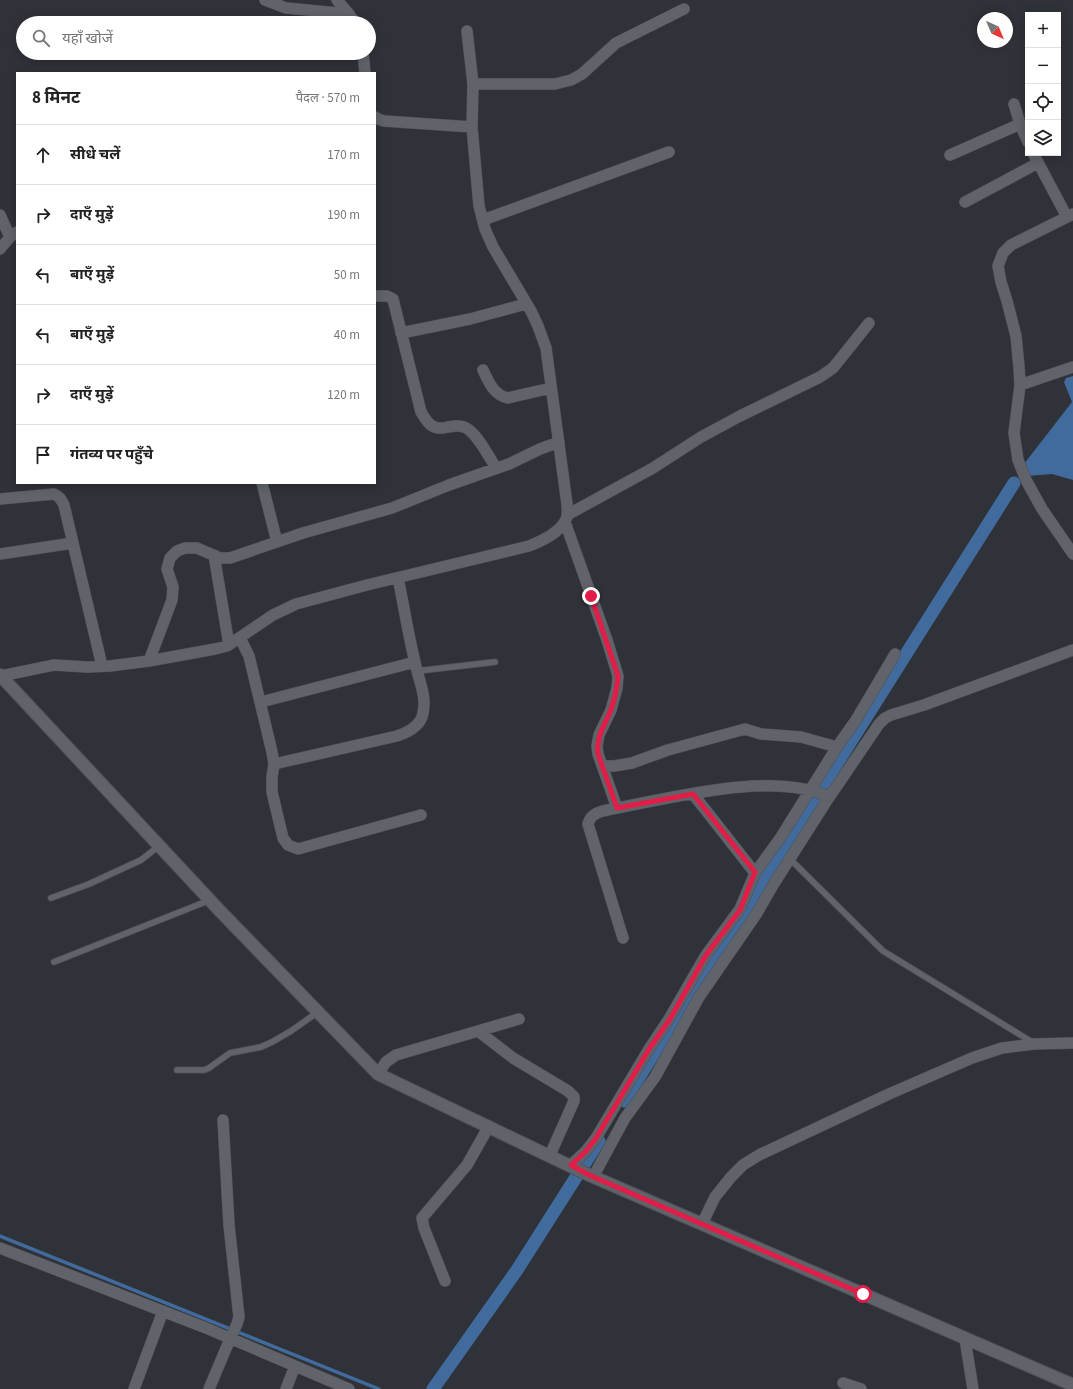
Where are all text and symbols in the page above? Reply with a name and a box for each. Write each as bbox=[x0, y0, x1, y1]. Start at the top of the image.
north arrow bbox=[977, 12, 1013, 48]
map controls bbox=[1025, 12, 1061, 156]
button: + bbox=[1025, 12, 1061, 48]
search box bbox=[16, 16, 376, 60]
icon: search bbox=[30, 27, 52, 49]
text: यहाँ खोजें bbox=[62, 28, 113, 49]
button: − bbox=[1025, 48, 1061, 84]
button: locate bbox=[1025, 84, 1061, 120]
text: 8 मिनट bbox=[32, 86, 80, 110]
text: पैदल · 570 m bbox=[296, 89, 360, 107]
button: layers bbox=[1025, 120, 1061, 156]
icon: ahead bbox=[32, 144, 54, 166]
text: सीधे चलें bbox=[70, 144, 120, 165]
text: 170 m bbox=[327, 146, 360, 164]
icon: right bbox=[32, 204, 54, 226]
text: दाएँ मुड़ें bbox=[70, 204, 113, 225]
text: 190 m bbox=[327, 206, 360, 224]
icon: left bbox=[32, 264, 54, 286]
text: बाएँ मुड़ें bbox=[70, 264, 114, 285]
text: 50 m bbox=[334, 266, 360, 284]
icon: left bbox=[32, 324, 54, 346]
text: बाएँ मुड़ें bbox=[70, 324, 114, 345]
text: 40 m bbox=[334, 326, 360, 344]
icon: right bbox=[32, 384, 54, 406]
text: दाएँ मुड़ें bbox=[70, 384, 113, 405]
text: 120 m bbox=[327, 386, 360, 404]
icon: arrive bbox=[32, 444, 54, 466]
text: गंतव्य पर पहुँचे bbox=[70, 444, 153, 465]
route end bbox=[582, 587, 600, 605]
route start bbox=[854, 1285, 872, 1303]

